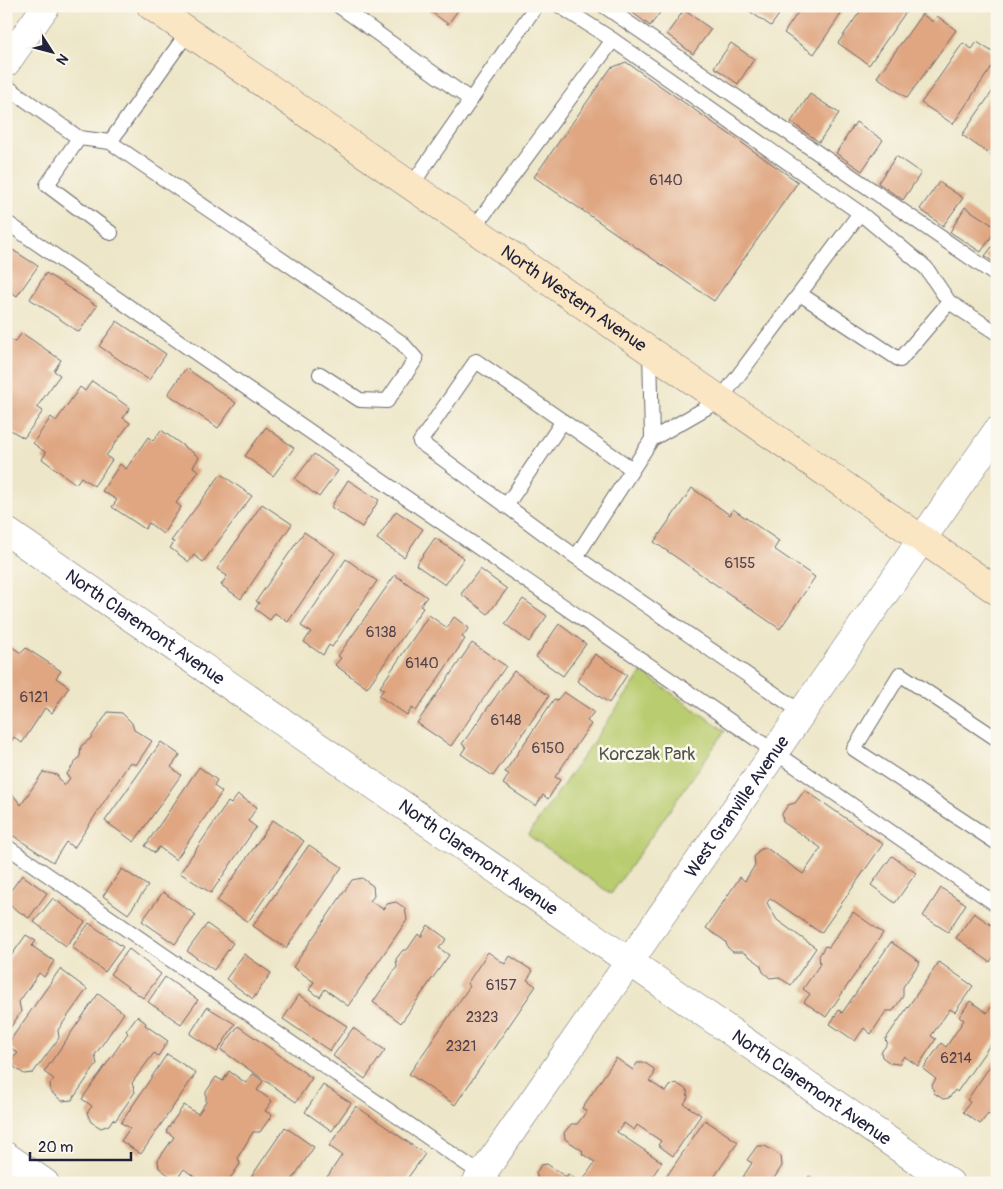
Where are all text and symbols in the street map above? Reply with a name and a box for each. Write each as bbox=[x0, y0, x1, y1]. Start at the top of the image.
north arrow bbox=[28, 28, 78, 78]
text: N bbox=[52, 51, 72, 68]
house number: 6140 bbox=[649, 171, 683, 190]
street label: North Western Avenue bbox=[496, 240, 651, 357]
house number: 6155 bbox=[725, 554, 755, 573]
street label: North Claremont Avenue bbox=[61, 564, 229, 690]
house number: 6138 bbox=[366, 623, 397, 642]
house number: 6140 bbox=[405, 654, 439, 673]
house number: 6121 bbox=[20, 688, 48, 707]
house number: 6148 bbox=[491, 711, 522, 730]
street label: West Granville Avenue bbox=[680, 731, 794, 882]
house number: 6150 bbox=[532, 739, 564, 758]
park label: Korczak Park bbox=[599, 743, 696, 766]
street label: North Claremont Avenue bbox=[394, 794, 562, 920]
house number: 6157 bbox=[486, 976, 516, 995]
house number: 2323 bbox=[466, 1008, 498, 1027]
street label: North Claremont Avenue bbox=[727, 1024, 896, 1150]
house number: 2321 bbox=[446, 1037, 476, 1056]
house number: 6214 bbox=[940, 1049, 972, 1068]
scale bar bbox=[30, 1129, 131, 1161]
text: 20 m bbox=[38, 1138, 73, 1157]

